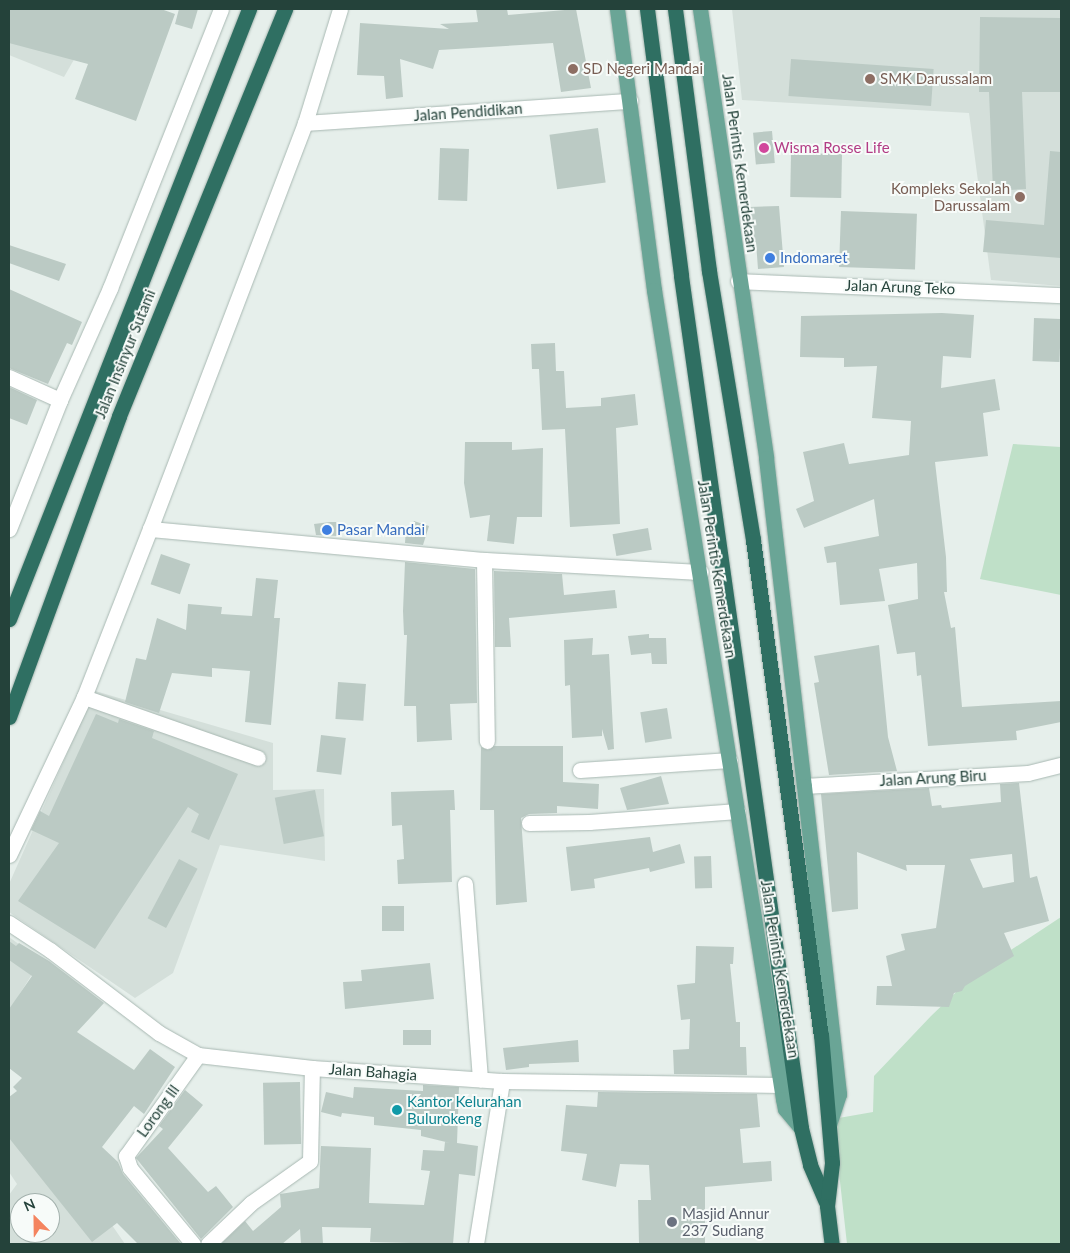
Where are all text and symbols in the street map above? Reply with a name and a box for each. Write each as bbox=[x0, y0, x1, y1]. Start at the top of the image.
place label: SD Negeri Mandai bbox=[583, 60, 703, 78]
marker: SD Negeri Mandai bbox=[567, 63, 579, 75]
place label: SMK Darussalam bbox=[880, 70, 992, 88]
street label: Jalan Perintis Kemerdekaan bbox=[719, 73, 761, 253]
marker: SMK Darussalam bbox=[864, 73, 876, 85]
street label: Jalan Pendidikan bbox=[413, 99, 523, 125]
place label: Wisma Rosse Life bbox=[774, 139, 890, 157]
marker: Wisma Rosse Life bbox=[758, 142, 770, 154]
place label: Kompleks Sekolah Darussalam bbox=[891, 179, 1010, 214]
marker: Kompleks Sekolah Darussalam bbox=[1014, 191, 1026, 203]
place label: Indomaret bbox=[780, 249, 848, 267]
marker: Indomaret bbox=[764, 252, 776, 264]
street label: Jalan Arung Teko bbox=[844, 276, 956, 298]
street label: Jalan Insinyur Sutami bbox=[91, 287, 159, 421]
street label: Jalan Perintis Kemerdekaan bbox=[694, 479, 740, 659]
place label: Pasar Mandai bbox=[337, 521, 425, 539]
marker: Pasar Mandai bbox=[321, 524, 333, 536]
street label: Jalan Arung Biru bbox=[879, 766, 987, 790]
street label: Jalan Perintis Kemerdekaan bbox=[757, 879, 803, 1059]
street label: Jalan Bahagia bbox=[328, 1060, 418, 1084]
street label: Lorong lll bbox=[133, 1081, 183, 1141]
place label: Kantor Kelurahan Bulurokeng bbox=[407, 1092, 522, 1127]
marker: Kantor Kelurahan Bulurokeng bbox=[391, 1104, 403, 1116]
north arrow bbox=[10, 1193, 60, 1243]
text: N bbox=[21, 1195, 38, 1215]
place label: Masjid Annur 237 Sudiang bbox=[682, 1204, 770, 1239]
marker: Masjid Annur 237 Sudiang bbox=[666, 1216, 678, 1228]

